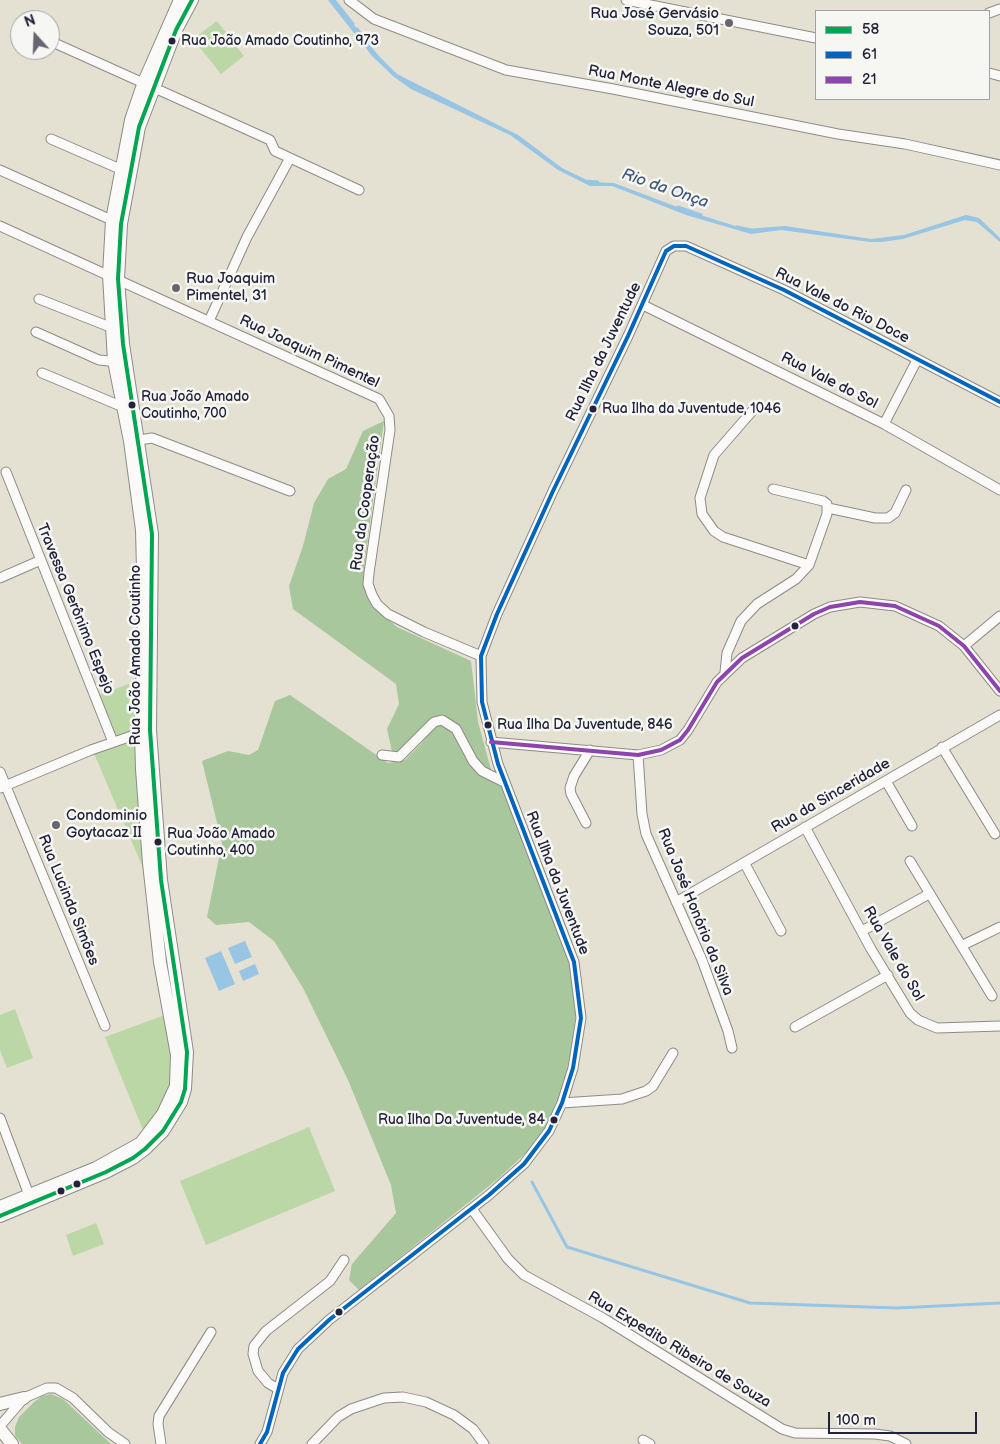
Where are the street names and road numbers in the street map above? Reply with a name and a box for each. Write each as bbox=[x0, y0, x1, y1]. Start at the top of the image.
street label: Rua Monte Alegre do Sul bbox=[587, 62, 755, 112]
street label: Rua Vale do Rio Doce bbox=[772, 264, 912, 348]
street label: Rua Ilha da Juventude bbox=[562, 280, 646, 424]
street label: Rua Joaquim Pimentel bbox=[236, 312, 382, 392]
street label: Rua Vale do Sol bbox=[777, 349, 881, 413]
street label: Rua da Cooperação bbox=[348, 434, 384, 572]
street label: Travessa Gerônimo Espejo bbox=[32, 521, 118, 697]
street label: Rua João Amado Coutinho bbox=[127, 565, 145, 745]
street label: Rua da Sinceridade bbox=[768, 755, 894, 837]
street label: Rua Ilha da Juventude bbox=[521, 809, 593, 957]
street label: Rua José Honório da Silva bbox=[653, 826, 737, 998]
street label: Rua Lucinda Simões bbox=[34, 832, 102, 968]
street label: Rua Vale do Sol bbox=[859, 903, 927, 1005]
street label: Rua Expedito Ribeiro de Souza bbox=[584, 1288, 774, 1412]

